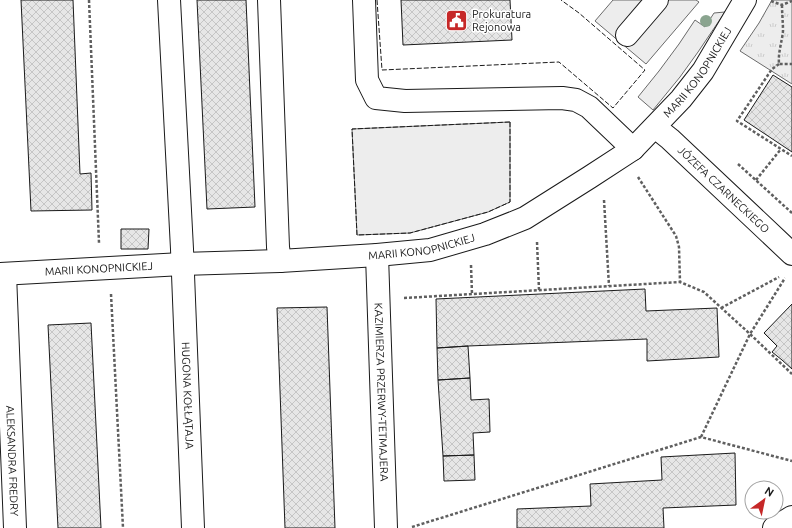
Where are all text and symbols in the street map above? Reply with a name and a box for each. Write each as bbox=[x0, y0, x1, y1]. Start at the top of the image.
public building icon: Prokuratura Rejonowa bbox=[443, 7, 469, 33]
place label: Prokuratura Rejonowa bbox=[472, 8, 531, 33]
street label: MARII KONOPNICKIEJ bbox=[661, 25, 734, 120]
street label: JÓZEFA CZARNECKIEGO bbox=[676, 144, 772, 235]
street label: MARII KONOPNICKIEJ bbox=[368, 231, 476, 262]
street label: MARII KONOPNICKIEJ bbox=[44, 260, 153, 278]
street label: KAZIMIERZA PRZERWY-TETMAJERA bbox=[373, 302, 390, 482]
street label: HUGONA KOŁŁĄTAJA bbox=[180, 342, 196, 450]
street label: ALEKSANDRA FREDRY bbox=[4, 405, 21, 517]
north arrow bbox=[744, 480, 784, 520]
text: N bbox=[763, 484, 776, 499]

